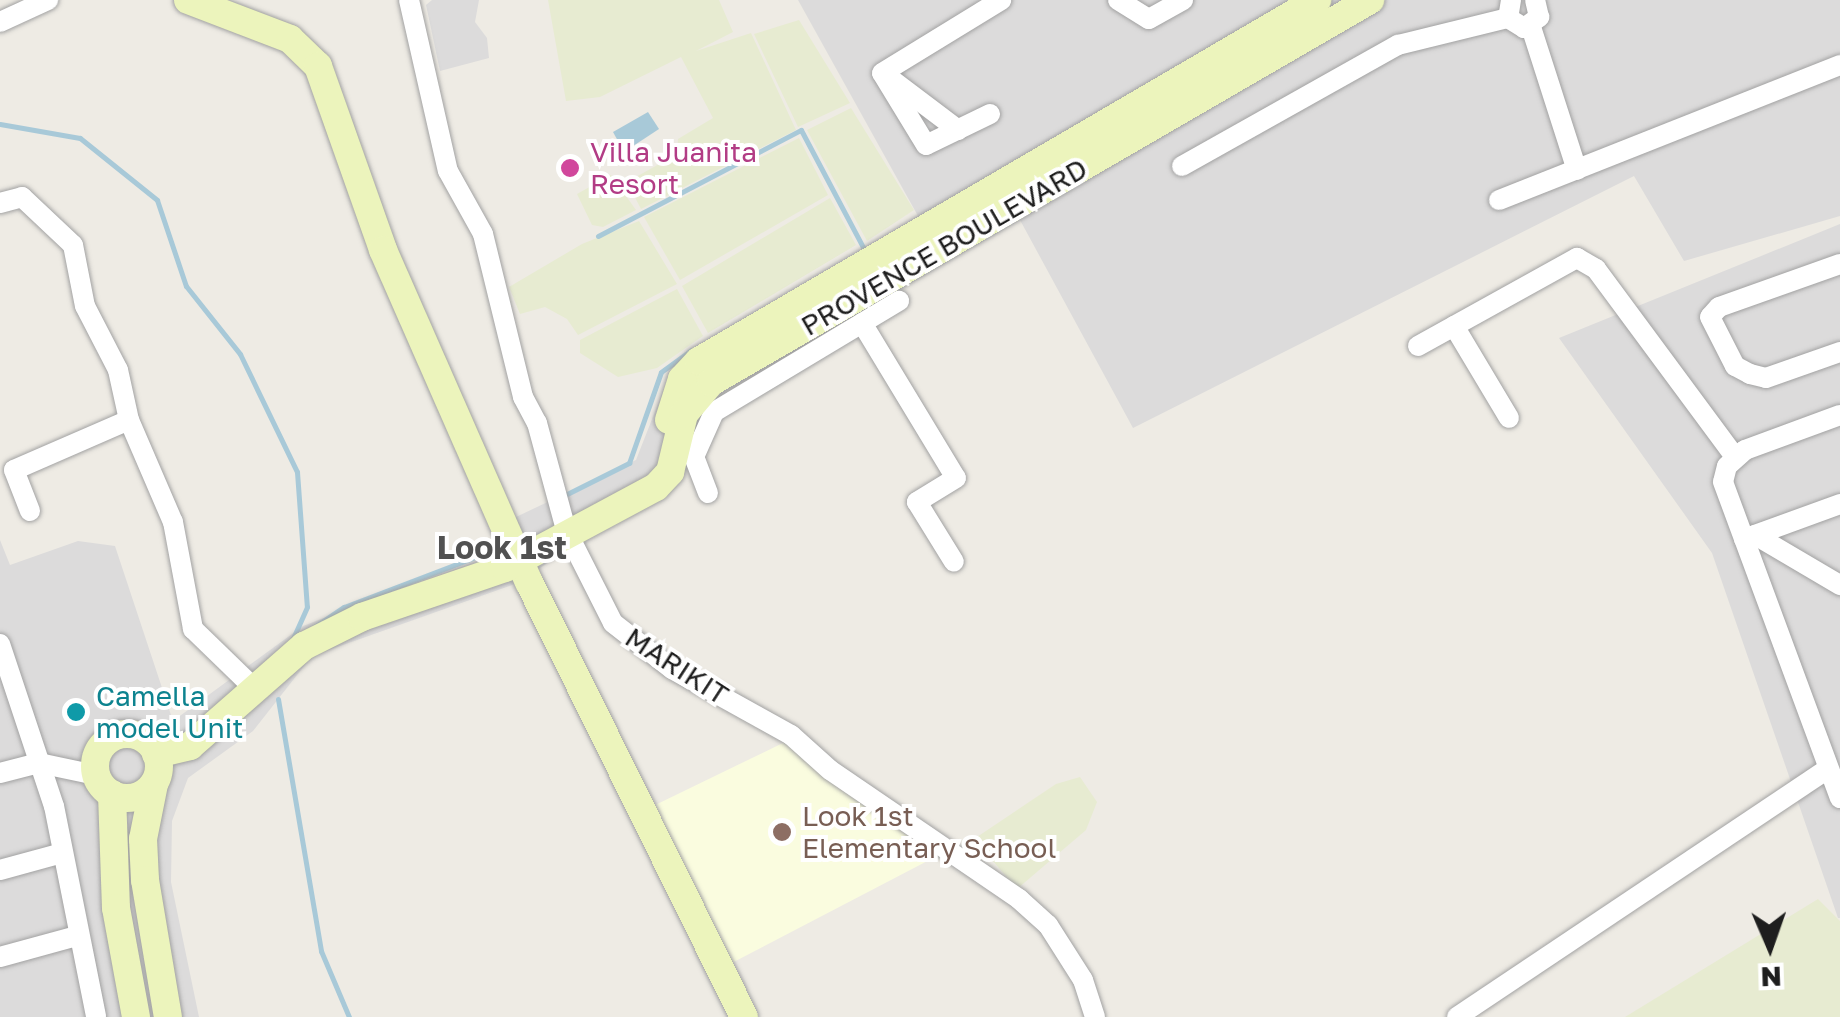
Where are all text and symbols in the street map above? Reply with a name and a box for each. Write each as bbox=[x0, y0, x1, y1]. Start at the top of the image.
place label: Villa Juanita Resort bbox=[590, 135, 757, 201]
street label: PROVENCE BOULEVARD bbox=[795, 151, 1093, 343]
marker: Villa Juanita Resort bbox=[559, 157, 581, 179]
district label: Look 1st bbox=[437, 528, 567, 566]
street label: MARIKIT bbox=[619, 620, 735, 712]
place label: Camella model Unit bbox=[96, 679, 243, 745]
marker: Camella model Unit bbox=[65, 701, 87, 723]
place label: Look 1st Elementary School bbox=[802, 799, 1056, 865]
marker: Look 1st Elementary School bbox=[771, 821, 793, 843]
north arrow bbox=[1720, 897, 1820, 997]
text: N bbox=[1760, 961, 1782, 994]

